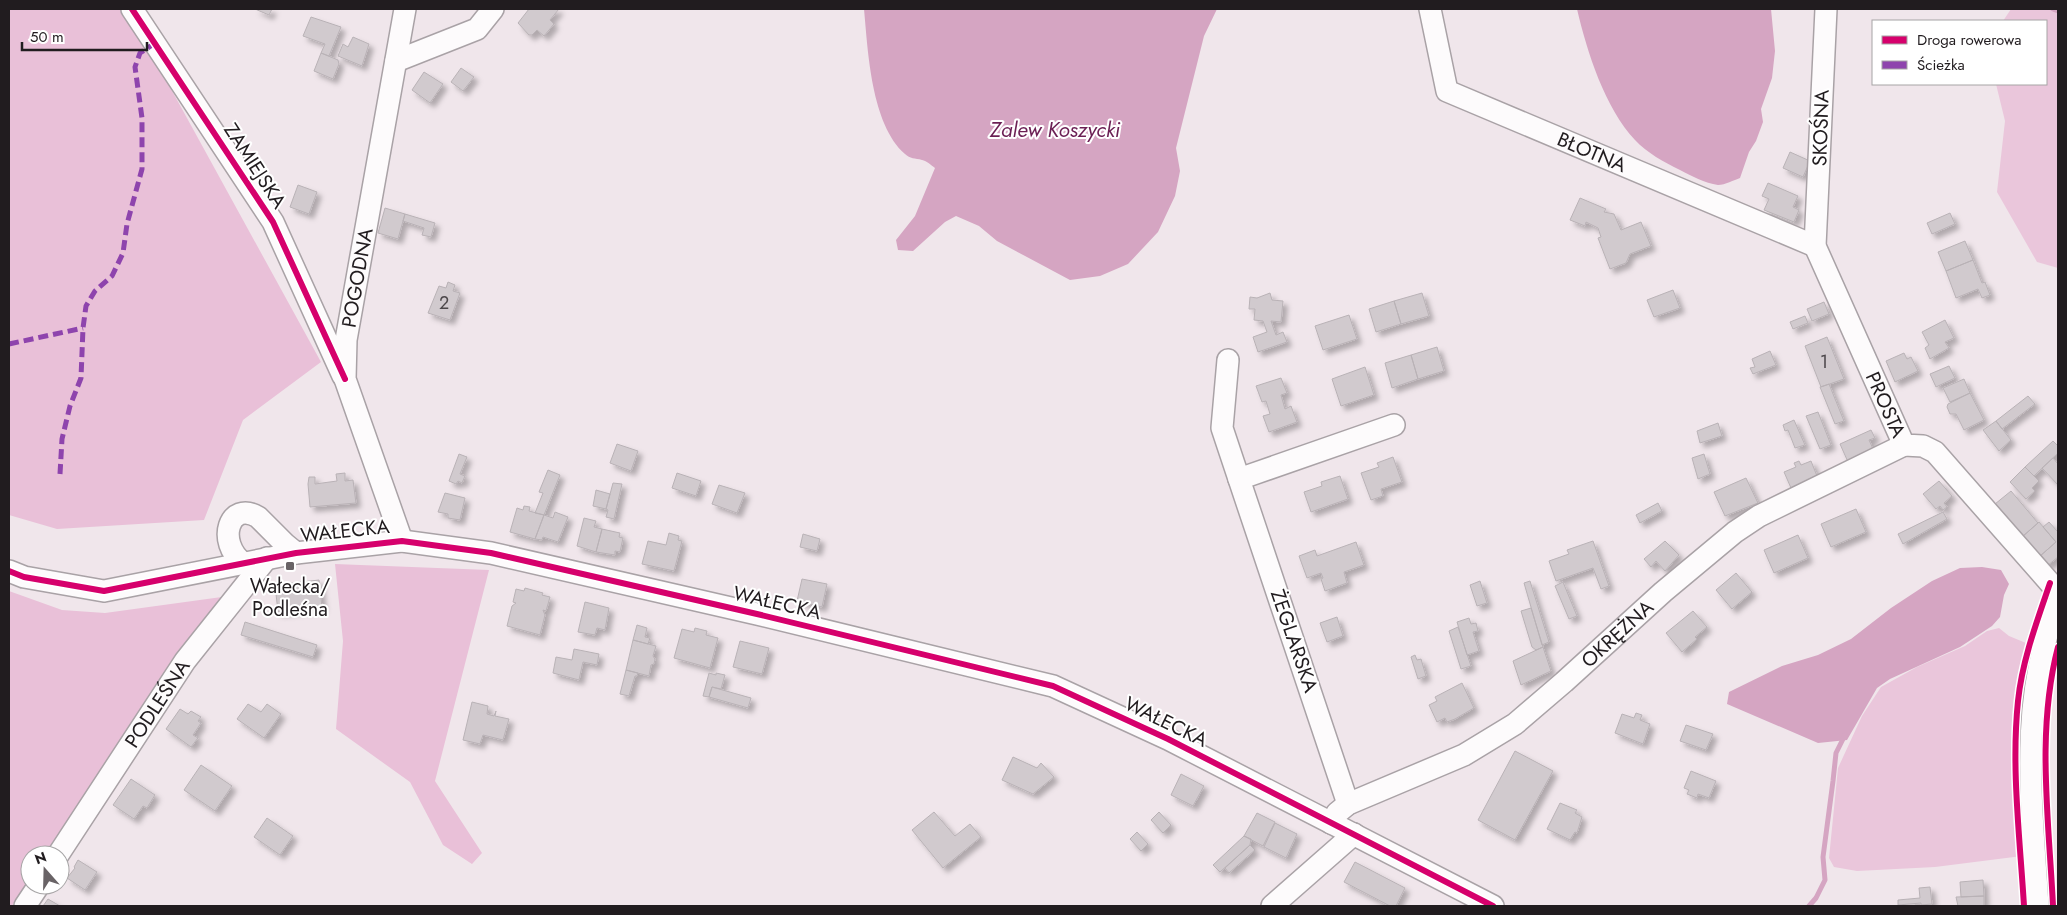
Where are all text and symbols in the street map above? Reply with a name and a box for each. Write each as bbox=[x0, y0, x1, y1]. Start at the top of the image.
scale bar bbox=[22, 20, 148, 52]
legend bbox=[1872, 20, 2047, 85]
text: 50 m bbox=[30, 26, 64, 48]
text: Droga rowerowa bbox=[1917, 29, 2021, 51]
text: Ścieżka bbox=[1917, 54, 1965, 76]
street label: SKOŚNA bbox=[1805, 88, 1837, 167]
water label: Zalew Koszycki bbox=[989, 115, 1121, 145]
street label: ZAMIEJSKA bbox=[217, 118, 294, 215]
street label: BŁOTNA bbox=[1553, 125, 1632, 180]
street label: POGODNA bbox=[334, 225, 380, 330]
house number: 2 bbox=[439, 290, 449, 316]
house number: 1 bbox=[1820, 349, 1828, 375]
street label: PROSTA bbox=[1859, 367, 1914, 443]
street label: WAŁECKA bbox=[299, 512, 392, 550]
marker: Wałecka/ Podleśna bbox=[284, 560, 296, 572]
place label: Wałecka/ Podleśna bbox=[250, 572, 330, 624]
street label: WAŁECKA bbox=[730, 579, 824, 627]
street label: ŻEGLARSKA bbox=[1263, 586, 1325, 697]
street label: OKRĘŻNA bbox=[1575, 592, 1661, 674]
street label: PODLEŚNA bbox=[118, 653, 197, 753]
street label: WAŁECKA bbox=[1120, 689, 1213, 755]
north arrow bbox=[20, 845, 70, 895]
text: N bbox=[32, 846, 49, 869]

